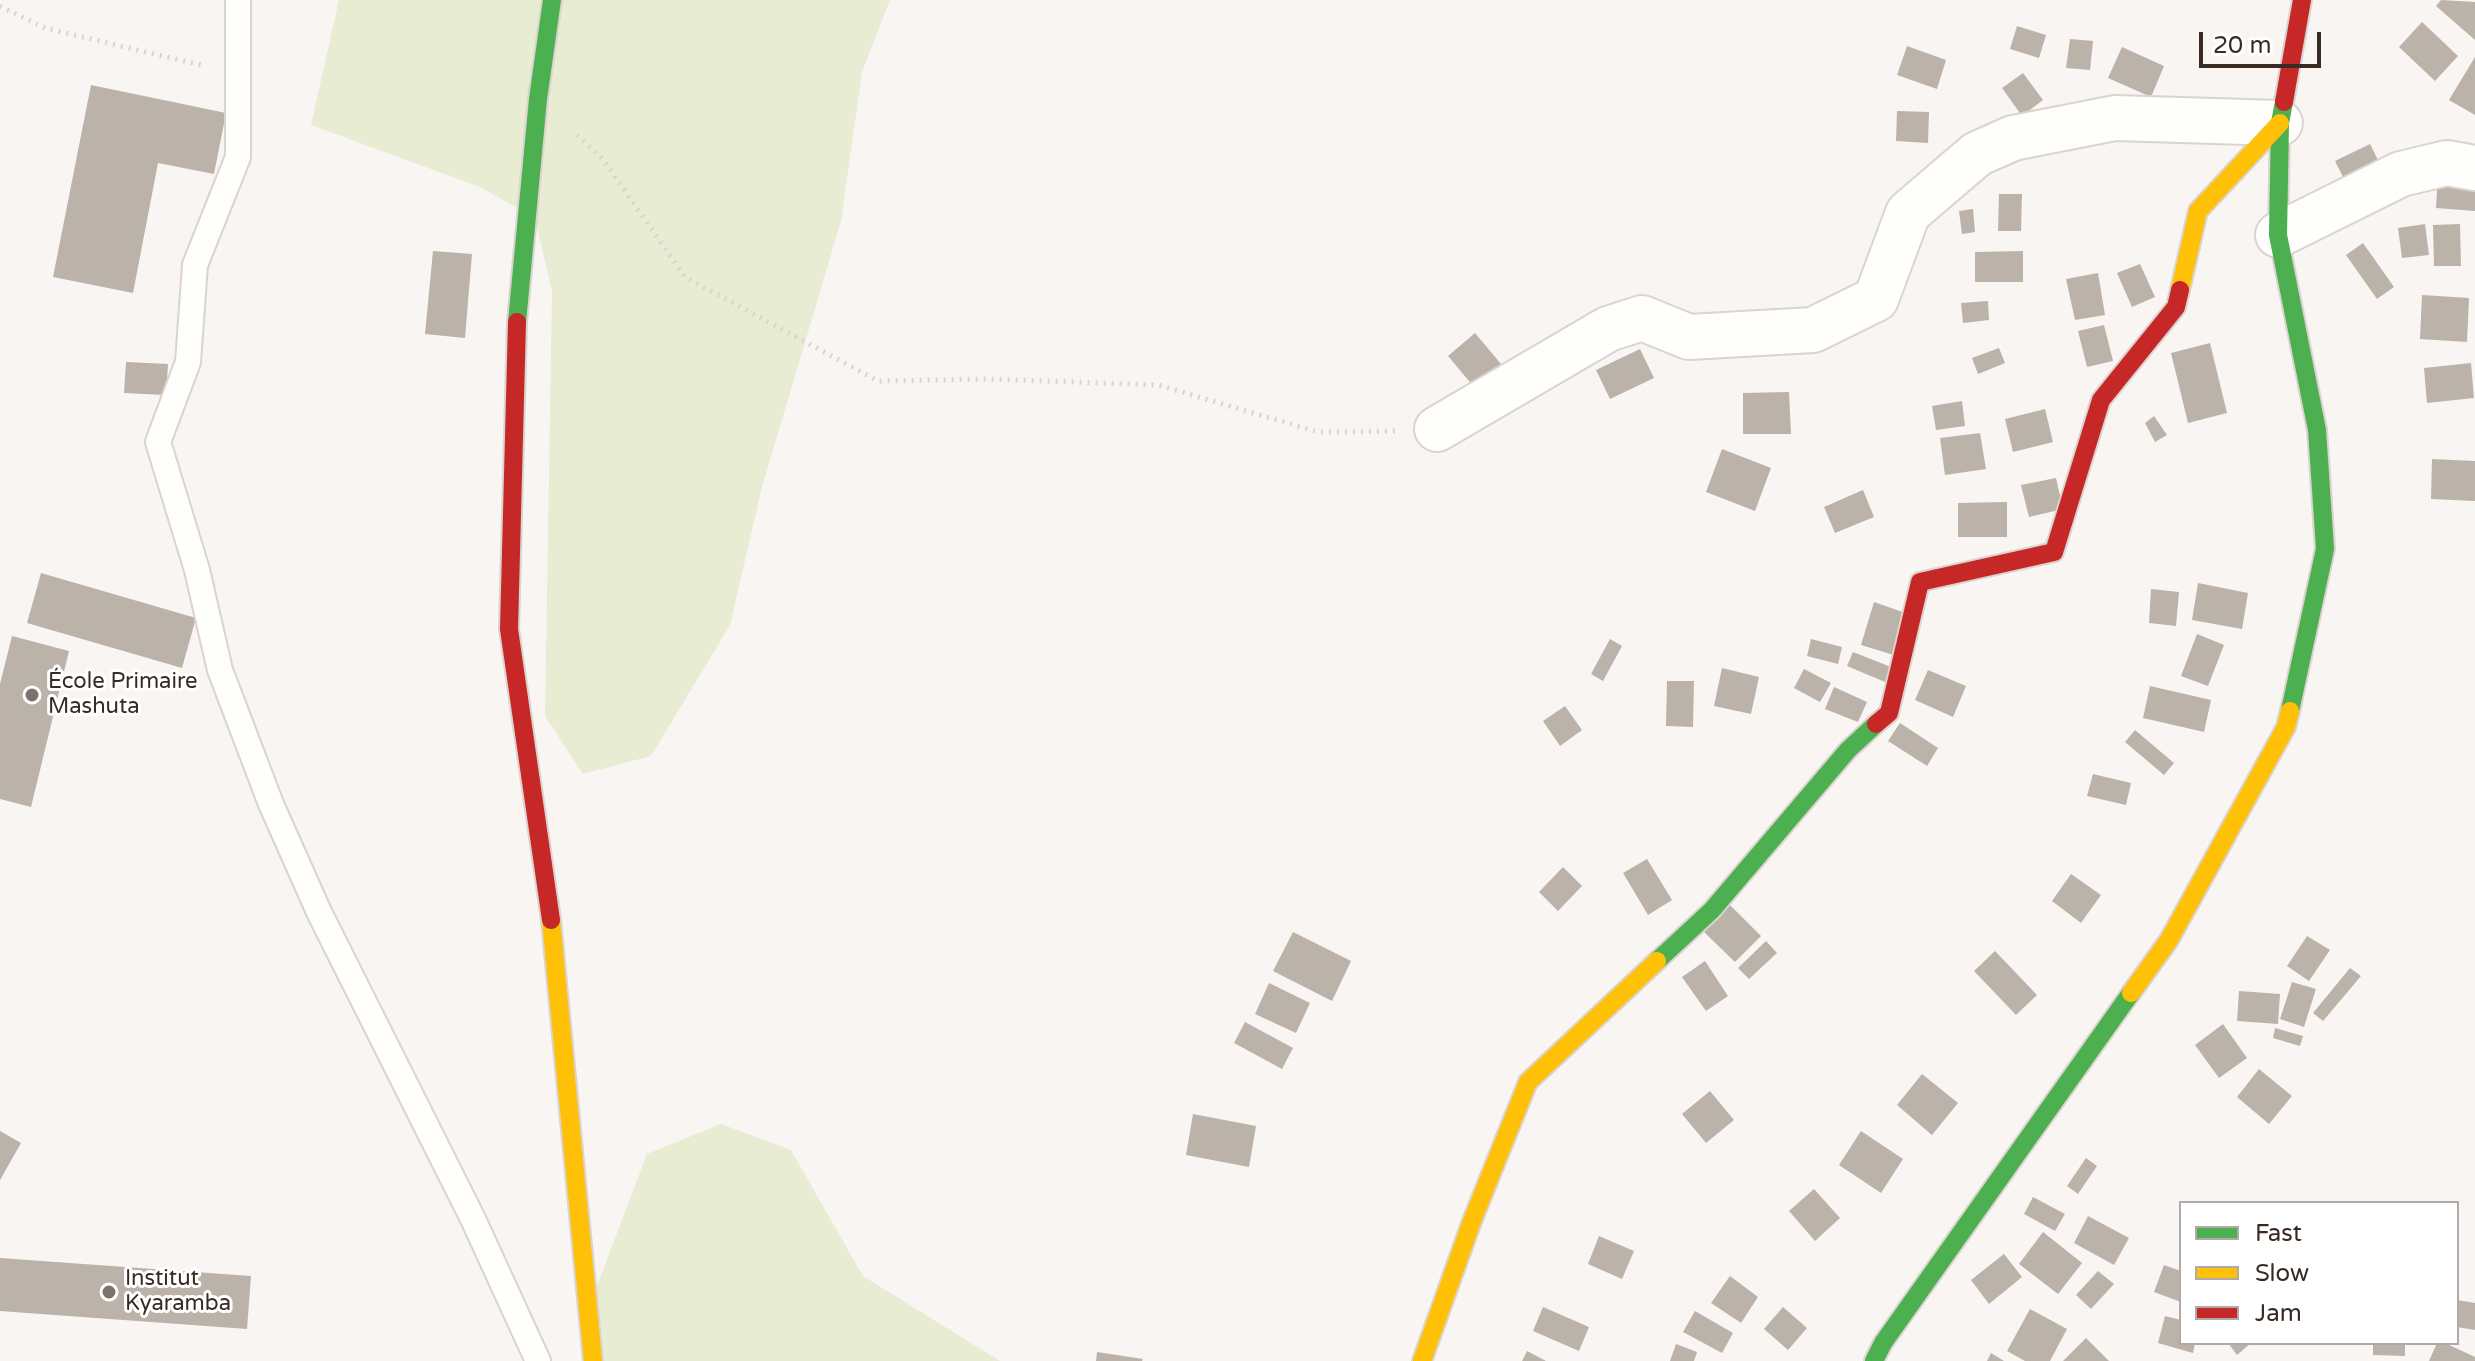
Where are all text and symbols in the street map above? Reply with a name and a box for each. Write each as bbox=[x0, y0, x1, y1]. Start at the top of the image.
scale bar bbox=[2203, 16, 2325, 66]
text: 20 m bbox=[2213, 31, 2271, 60]
place label: École Primaire Mashuta bbox=[48, 669, 197, 720]
marker: École Primaire Mashuta bbox=[23, 686, 41, 704]
legend bbox=[2179, 1201, 2459, 1345]
text: Fast bbox=[2255, 1219, 2302, 1248]
text: Slow bbox=[2255, 1259, 2309, 1288]
place label: Institut Kyaramba bbox=[125, 1266, 231, 1318]
marker: Institut Kyaramba bbox=[100, 1283, 118, 1301]
text: Jam bbox=[2255, 1299, 2302, 1328]

